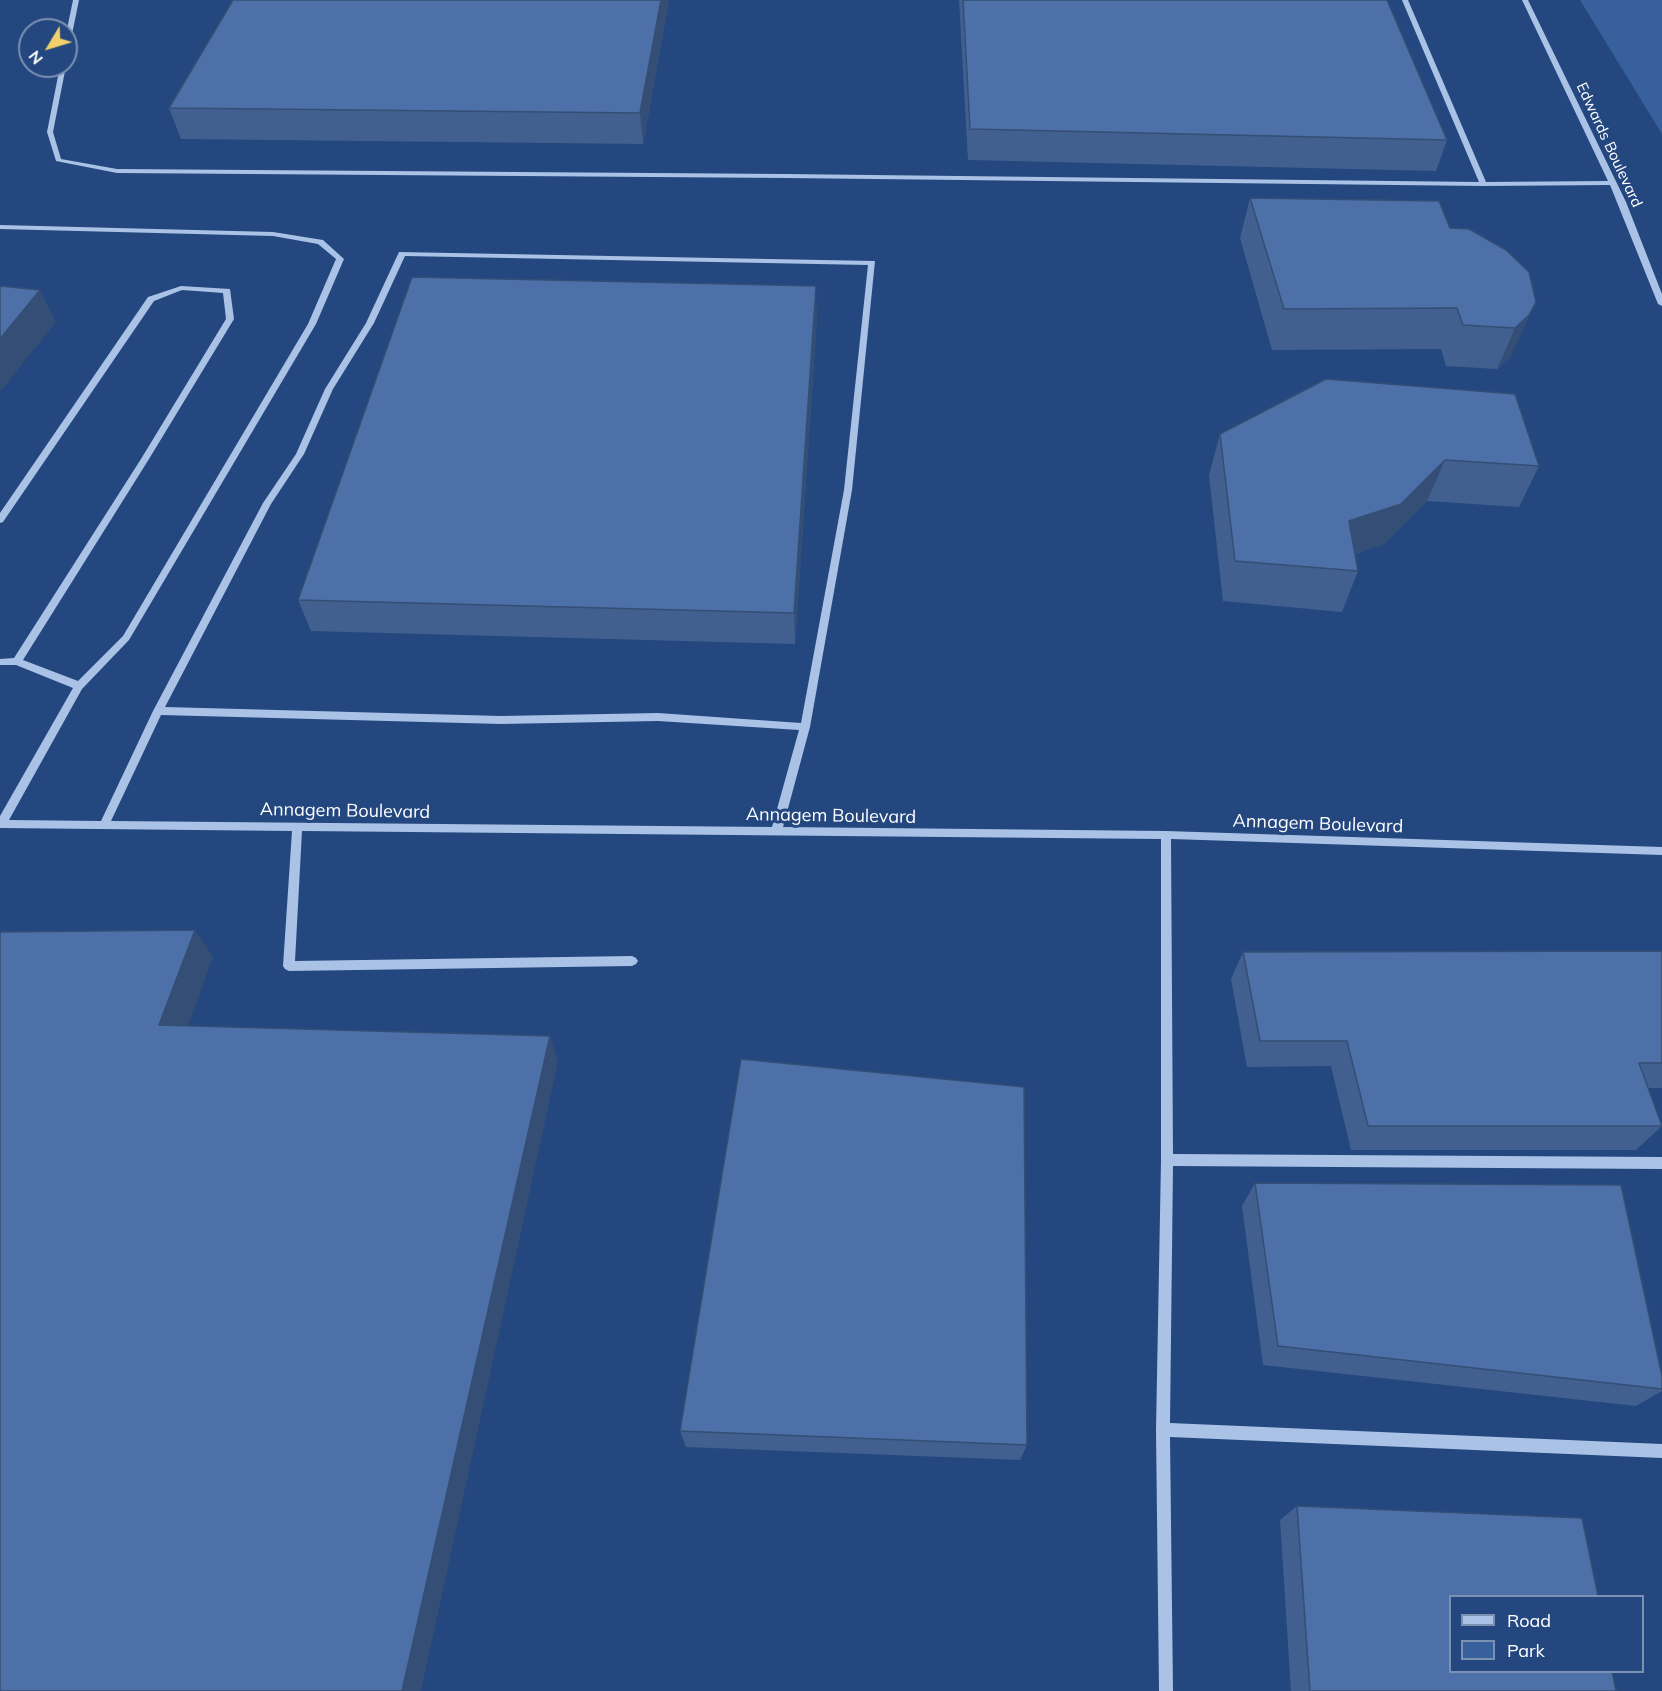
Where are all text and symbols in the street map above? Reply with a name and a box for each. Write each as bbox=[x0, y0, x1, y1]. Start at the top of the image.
north arrow bbox=[18, 18, 78, 78]
text: N bbox=[24, 47, 47, 69]
street label: Edwards Boulevard bbox=[1572, 80, 1646, 210]
street label: Annagem Boulevard bbox=[260, 799, 430, 823]
street label: Annagem Boulevard bbox=[746, 804, 916, 828]
street label: Annagem Boulevard bbox=[1232, 810, 1404, 838]
legend bbox=[1449, 1595, 1644, 1673]
text: Road bbox=[1507, 1609, 1551, 1632]
text: Park bbox=[1507, 1639, 1545, 1662]

